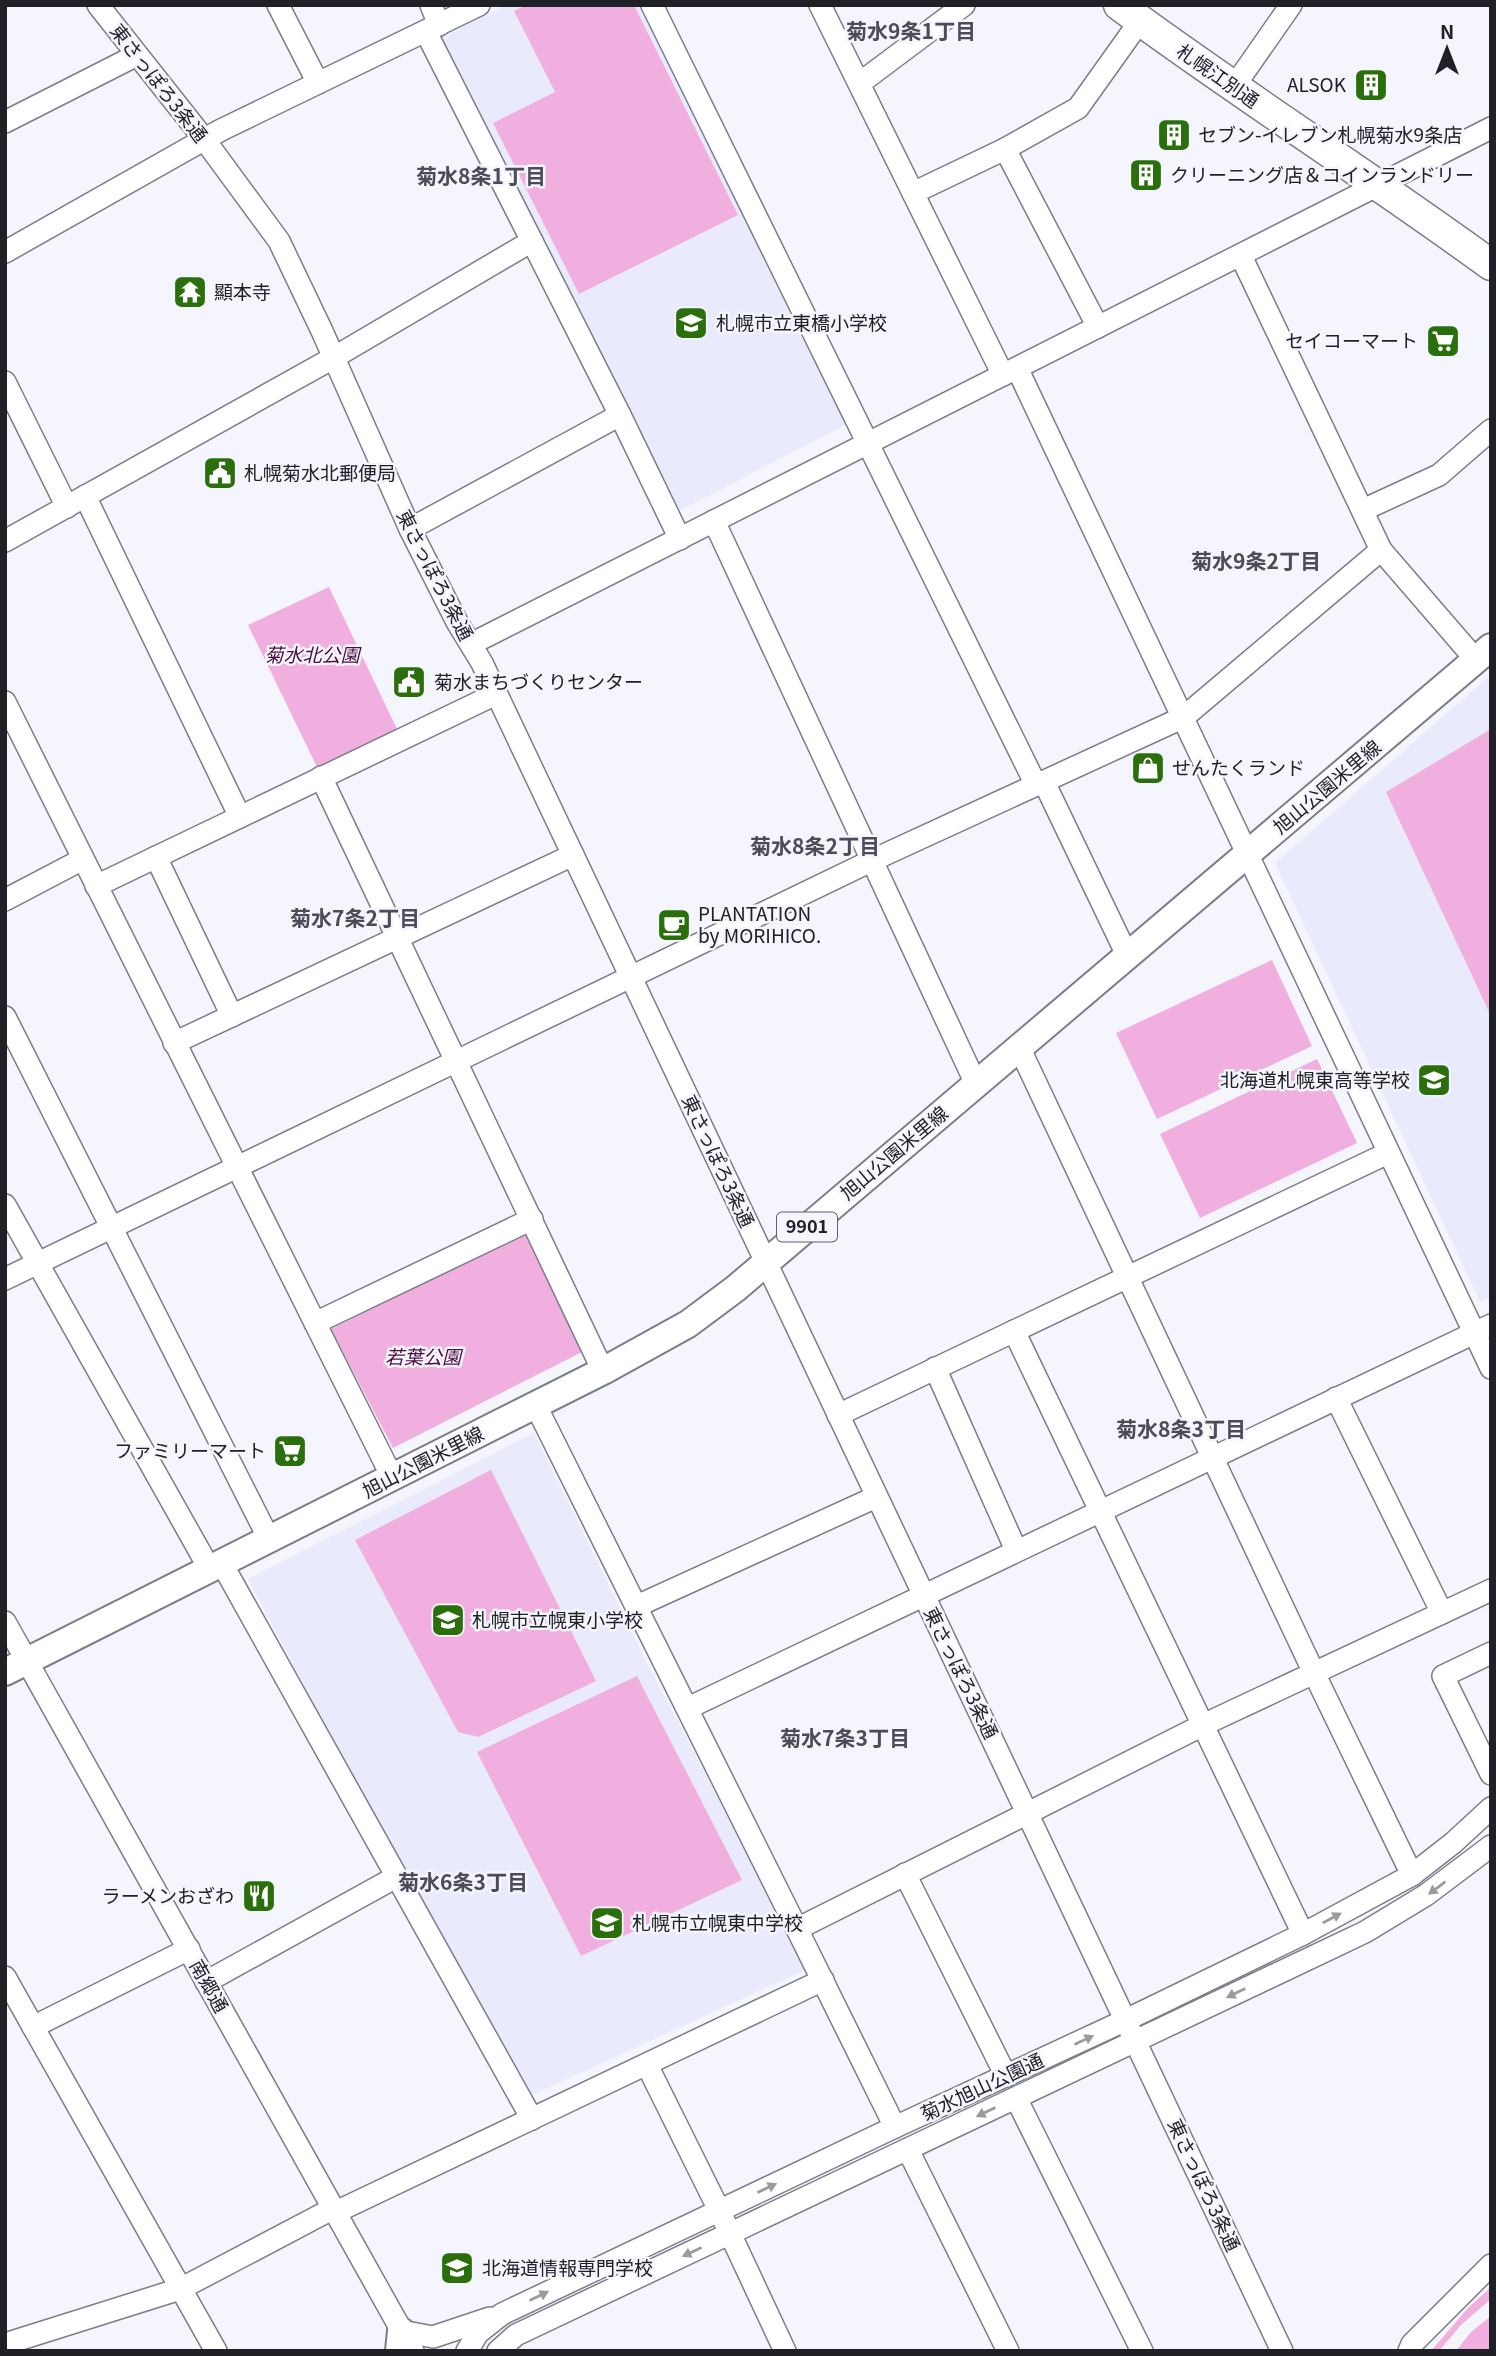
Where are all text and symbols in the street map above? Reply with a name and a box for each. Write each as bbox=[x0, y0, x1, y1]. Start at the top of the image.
north arrow bbox=[1412, 14, 1482, 84]
district label: 菊水9条1丁目 bbox=[846, 15, 976, 45]
street label: 東さっぽろ3条通 bbox=[105, 17, 215, 147]
text: N bbox=[1440, 17, 1454, 44]
street label: 札幌江別通 bbox=[1172, 36, 1266, 113]
building icon: ALSOK bbox=[1352, 66, 1390, 104]
place label: ALSOK bbox=[1287, 70, 1347, 97]
building icon: セブン-イレブン札幌菊水9条店 bbox=[1155, 116, 1193, 154]
place label: セブン-イレブン札幌菊水9条店 bbox=[1198, 120, 1462, 147]
building icon: クリーニング店＆コインランドリー bbox=[1127, 156, 1165, 194]
district label: 菊水8条1丁目 bbox=[416, 160, 546, 190]
place label: クリーニング店＆コインランドリー bbox=[1170, 160, 1474, 187]
temple icon: 顯本寺 bbox=[171, 273, 209, 311]
place label: 顯本寺 bbox=[214, 277, 271, 304]
school or university icon: 札幌市立東橋小学校 bbox=[672, 304, 710, 342]
place label: 札幌市立東橋小学校 bbox=[716, 308, 887, 335]
supermarket icon: セイコーマート bbox=[1424, 322, 1462, 360]
place label: セイコーマート bbox=[1285, 326, 1418, 353]
public building icon: 札幌菊水北郵便局 bbox=[201, 454, 239, 492]
place label: 札幌菊水北郵便局 bbox=[244, 458, 396, 485]
street label: 東さっぽろ3条通 bbox=[392, 504, 481, 644]
district label: 菊水9条2丁目 bbox=[1191, 545, 1321, 575]
park label: 菊水北公園 bbox=[264, 640, 362, 667]
public building icon: 菊水まちづくりセンター bbox=[390, 663, 428, 701]
place label: 菊水まちづくりセンター bbox=[434, 667, 643, 694]
street label: 旭山公園米里線 bbox=[1266, 733, 1386, 839]
shop icon: せんたくランド bbox=[1129, 749, 1167, 787]
place label: せんたくランド bbox=[1172, 753, 1305, 780]
district label: 菊水8条2丁目 bbox=[750, 830, 880, 860]
place label: PLANTATION by MORIHICO. bbox=[698, 899, 821, 948]
district label: 菊水7条2丁目 bbox=[290, 902, 420, 932]
cafe icon: PLANTATION by MORIHICO. bbox=[655, 906, 693, 944]
school or university icon: 北海道札幌東高等学校 bbox=[1415, 1061, 1453, 1099]
place label: 北海道札幌東高等学校 bbox=[1220, 1065, 1410, 1092]
street label: 東さっぽろ3条通 bbox=[677, 1090, 762, 1231]
street label: 旭山公園米里線 bbox=[833, 1099, 953, 1205]
road number: 9901 bbox=[777, 1212, 837, 1242]
park label: 若葉公園 bbox=[385, 1342, 464, 1369]
district label: 菊水8条3丁目 bbox=[1116, 1413, 1246, 1443]
street label: 旭山公園米里線 bbox=[357, 1418, 488, 1503]
supermarket icon: ファミリーマート bbox=[271, 1432, 309, 1470]
place label: ファミリーマート bbox=[114, 1436, 266, 1463]
school or university icon: 札幌市立幌東小学校 bbox=[429, 1601, 467, 1639]
street label: 東さっぽろ3条通 bbox=[919, 1602, 1006, 1743]
place label: 札幌市立幌東小学校 bbox=[472, 1605, 643, 1632]
district label: 菊水7条3丁目 bbox=[780, 1722, 910, 1752]
district label: 菊水6条3丁目 bbox=[398, 1866, 528, 1896]
restaurant icon: ラーメンおざわ bbox=[240, 1877, 278, 1915]
one-way arrow bbox=[1428, 1880, 1446, 1894]
place label: ラーメンおざわ bbox=[102, 1881, 234, 1908]
school or university icon: 札幌市立幌東中学校 bbox=[588, 1904, 626, 1942]
place label: 札幌市立幌東中学校 bbox=[632, 1908, 803, 1935]
one-way arrow bbox=[1322, 1912, 1342, 1924]
street label: 南郷通 bbox=[185, 1954, 236, 2017]
one-way arrow bbox=[1226, 1988, 1246, 1999]
one-way arrow bbox=[1074, 2034, 1094, 2046]
street label: 菊水旭山公園通 bbox=[915, 2045, 1047, 2126]
one-way arrow bbox=[976, 2107, 996, 2118]
street label: 東さっぽろ3条通 bbox=[1163, 2114, 1248, 2255]
one-way arrow bbox=[757, 2182, 777, 2193]
one-way arrow bbox=[682, 2246, 702, 2258]
school or university icon: 北海道情報専門学校 bbox=[438, 2249, 476, 2287]
place label: 北海道情報専門学校 bbox=[482, 2253, 653, 2280]
one-way arrow bbox=[529, 2290, 549, 2302]

